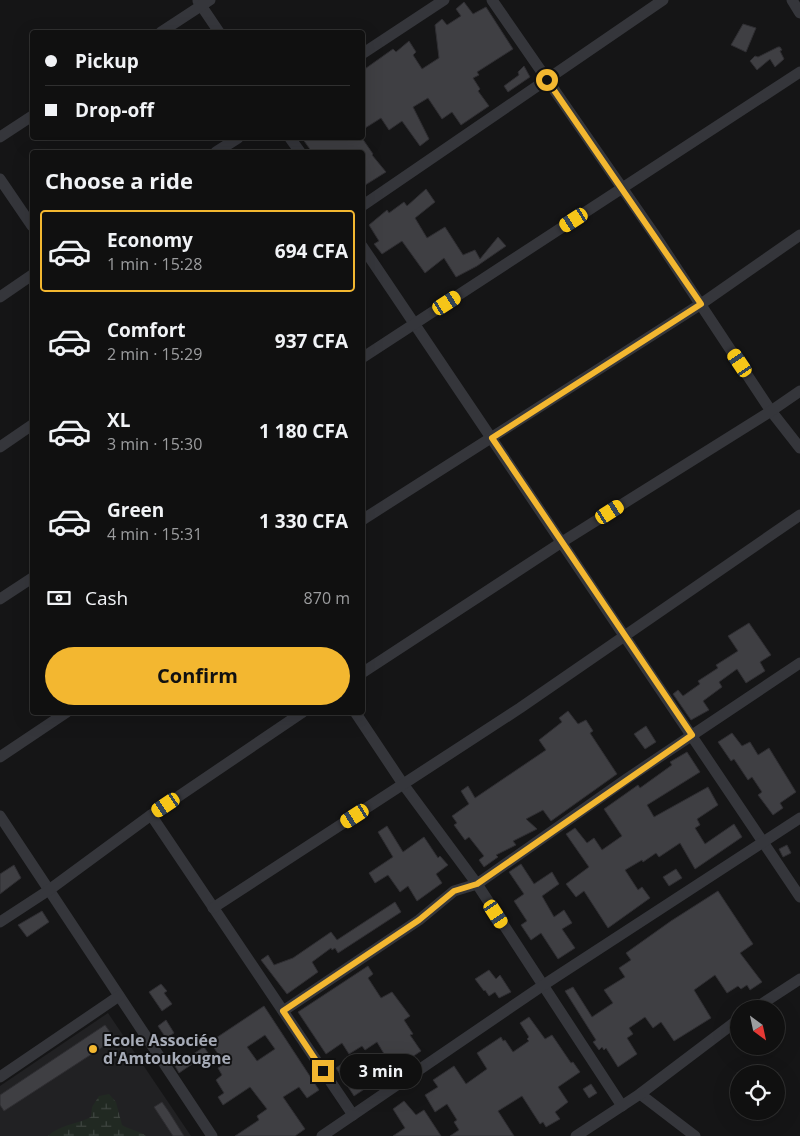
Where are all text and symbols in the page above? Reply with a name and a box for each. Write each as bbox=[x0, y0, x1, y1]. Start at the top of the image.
text: Pickup bbox=[75, 48, 139, 74]
route start bbox=[536, 69, 558, 91]
text: Drop-off bbox=[75, 97, 154, 123]
text: Choose a ride bbox=[45, 165, 193, 195]
car bbox=[557, 206, 590, 234]
text: Economy bbox=[107, 227, 193, 253]
icon: car bbox=[47, 229, 92, 274]
text: 694 CFA bbox=[275, 238, 348, 264]
text: 1 min · 15:28 bbox=[107, 253, 202, 275]
car bbox=[430, 289, 463, 317]
text: Comfort bbox=[107, 317, 186, 343]
icon: car bbox=[47, 319, 92, 364]
text: 937 CFA bbox=[275, 328, 348, 354]
text: 2 min · 15:29 bbox=[107, 343, 202, 365]
car bbox=[725, 346, 754, 380]
text: XL bbox=[107, 407, 130, 433]
icon: car bbox=[47, 409, 92, 454]
text: 1 180 CFA bbox=[259, 418, 348, 444]
text: 3 min · 15:30 bbox=[107, 433, 202, 455]
text: Green bbox=[107, 497, 164, 523]
car bbox=[593, 498, 626, 526]
icon: car bbox=[47, 499, 92, 544]
text: 1 330 CFA bbox=[259, 508, 348, 534]
text: 4 min · 15:31 bbox=[107, 523, 202, 545]
icon: cash bbox=[45, 584, 73, 612]
text: Cash bbox=[85, 585, 128, 611]
text: 870 m bbox=[304, 587, 350, 609]
button: Confirm bbox=[45, 647, 350, 705]
car bbox=[149, 790, 182, 820]
car bbox=[338, 802, 371, 830]
car bbox=[481, 897, 510, 931]
north arrow bbox=[730, 1000, 785, 1055]
map controls bbox=[730, 1000, 785, 1120]
place label: Ecole Associée d'Amtoukougne bbox=[103, 1029, 231, 1069]
marker: Ecole Associée d'Amtoukougne bbox=[87, 1043, 99, 1055]
callout: 3 min bbox=[340, 1054, 423, 1088]
route end bbox=[312, 1060, 334, 1082]
text: 3 min bbox=[359, 1060, 403, 1082]
button: locate bbox=[730, 1065, 785, 1120]

